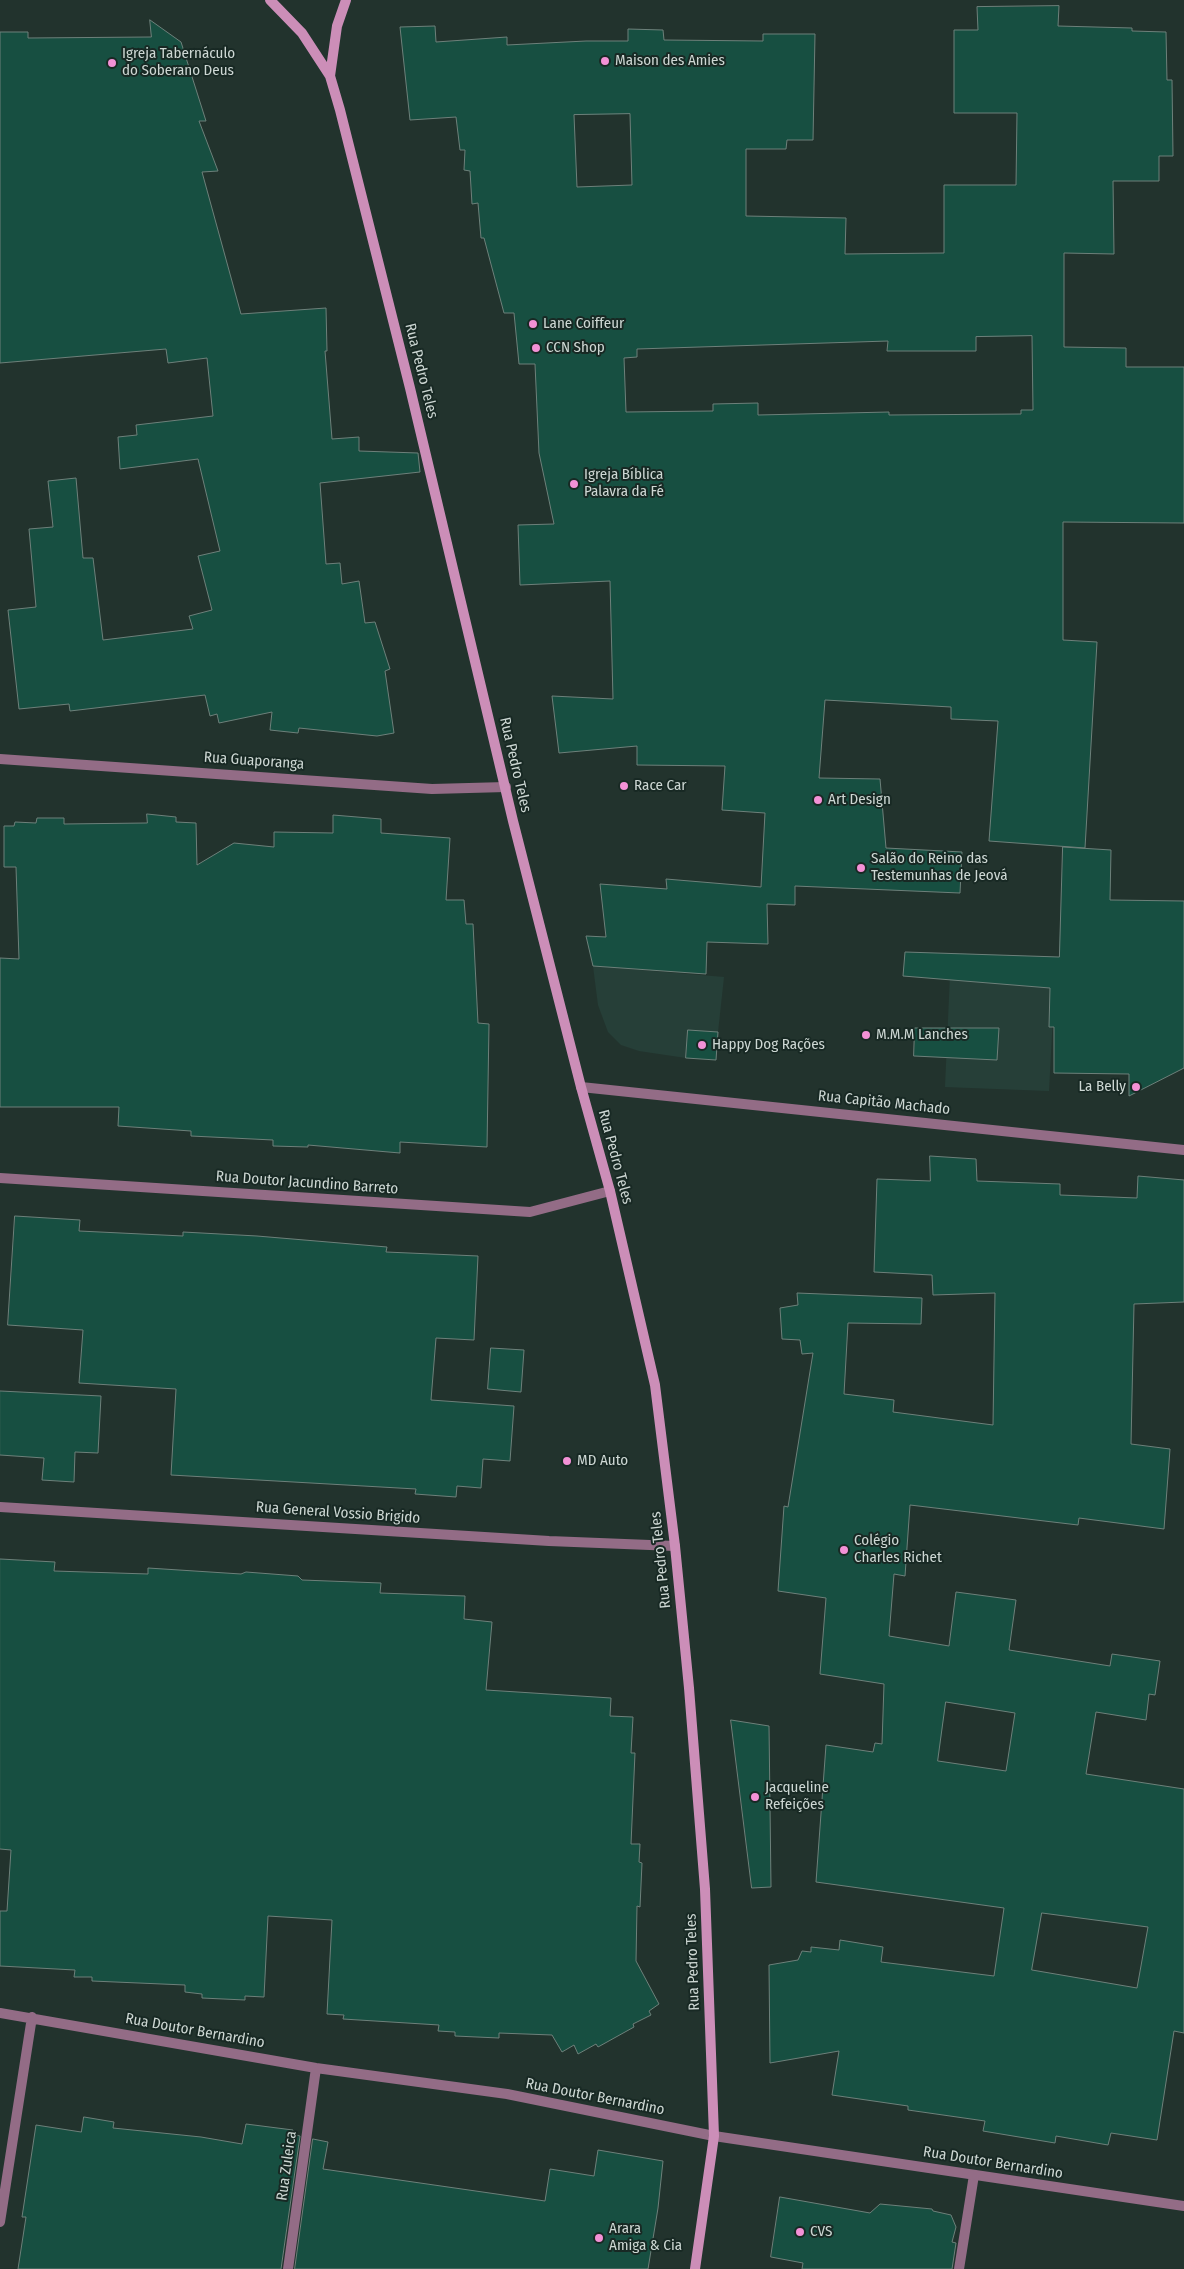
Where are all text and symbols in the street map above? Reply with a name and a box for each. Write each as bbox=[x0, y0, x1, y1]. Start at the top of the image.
place label: Igreja Tabernáculo do Soberano Deus bbox=[122, 45, 235, 80]
place label: Maison des Amies bbox=[615, 52, 725, 70]
marker: Maison des Amies bbox=[599, 55, 611, 67]
marker: Igreja Tabernáculo do Soberano Deus bbox=[106, 57, 118, 69]
place label: Lane Coiffeur bbox=[543, 315, 624, 333]
marker: Lane Coiffeur bbox=[527, 318, 539, 330]
street label: Rua Pedro Teles bbox=[401, 322, 441, 420]
place label: CCN Shop bbox=[546, 339, 605, 357]
marker: CCN Shop bbox=[530, 342, 542, 354]
place label: Igreja Bíblica Palavra da Fé bbox=[584, 466, 664, 501]
marker: Igreja Bíblica Palavra da Fé bbox=[568, 478, 580, 490]
street label: Rua Pedro Teles bbox=[495, 716, 535, 814]
street label: Rua Guaporanga bbox=[203, 749, 305, 773]
place label: Race Car bbox=[634, 777, 686, 795]
marker: Race Car bbox=[618, 780, 630, 792]
place label: Art Design bbox=[828, 791, 891, 809]
marker: Art Design bbox=[812, 794, 824, 806]
place label: Salão do Reino das Testemunhas de Jeová bbox=[871, 850, 1008, 885]
marker: Salão do Reino das Testemunhas de Jeová bbox=[855, 862, 867, 874]
place label: M.M.M Lanches bbox=[876, 1026, 968, 1044]
marker: M.M.M Lanches bbox=[860, 1029, 872, 1041]
place label: Happy Dog Rações bbox=[712, 1036, 825, 1054]
marker: Happy Dog Rações bbox=[696, 1039, 708, 1051]
place label: La Belly bbox=[1079, 1078, 1126, 1096]
marker: La Belly bbox=[1130, 1081, 1142, 1093]
street label: Rua Capitão Machado bbox=[817, 1087, 951, 1119]
street label: Rua Pedro Teles bbox=[594, 1108, 636, 1206]
street label: Rua Doutor Jacundino Barreto bbox=[215, 1168, 399, 1198]
place label: MD Auto bbox=[577, 1452, 628, 1470]
marker: MD Auto bbox=[561, 1455, 573, 1467]
street label: Rua General Vossio Brigido bbox=[255, 1498, 421, 1528]
street label: Rua Pedro Teles bbox=[647, 1511, 675, 1609]
place label: Colégio Charles Richet bbox=[854, 1532, 942, 1567]
marker: Colégio Charles Richet bbox=[838, 1544, 850, 1556]
place label: Jacqueline Refeições bbox=[765, 1779, 829, 1814]
marker: Jacqueline Refeições bbox=[749, 1791, 761, 1803]
street label: Rua Pedro Teles bbox=[682, 1913, 704, 2011]
street label: Rua Doutor Bernardino bbox=[124, 2010, 266, 2052]
street label: Rua Doutor Bernardino bbox=[524, 2075, 666, 2119]
street label: Rua Zuleica bbox=[273, 2130, 301, 2202]
street label: Rua Doutor Bernardino bbox=[922, 2143, 1064, 2183]
place label: Arara Amiga & Cia bbox=[609, 2220, 682, 2255]
place label: CVS bbox=[810, 2223, 832, 2241]
marker: CVS bbox=[794, 2226, 806, 2238]
marker: Arara Amiga & Cia bbox=[593, 2232, 605, 2244]

